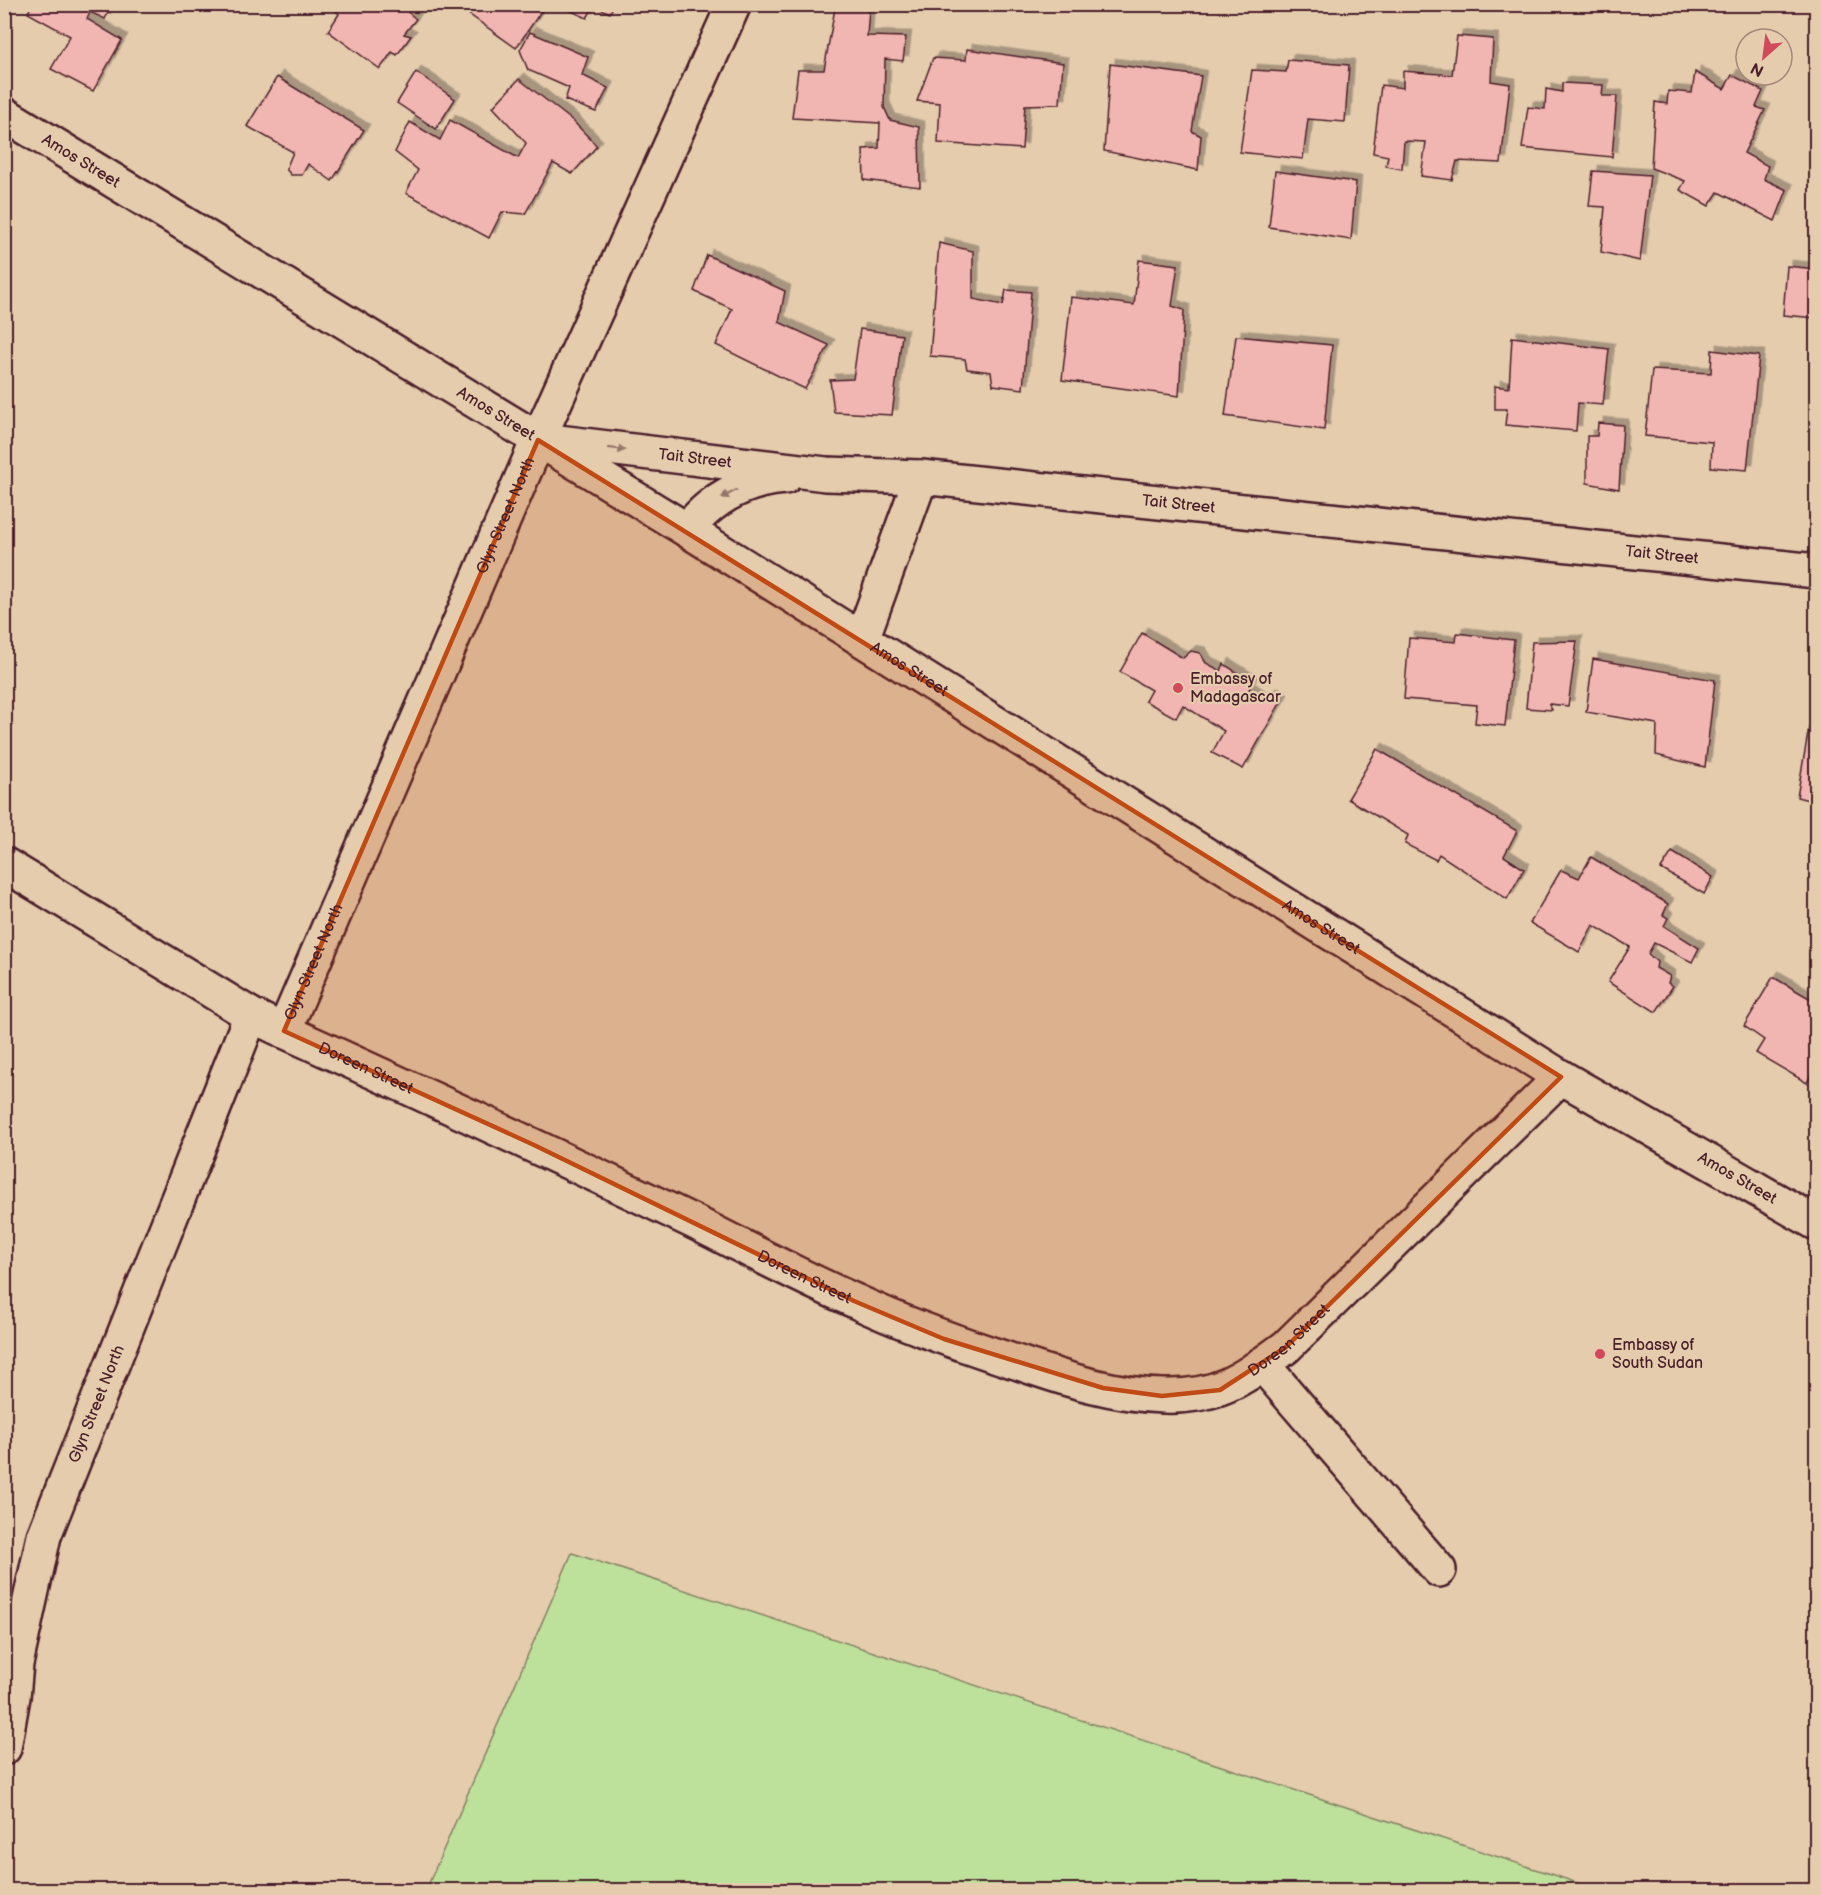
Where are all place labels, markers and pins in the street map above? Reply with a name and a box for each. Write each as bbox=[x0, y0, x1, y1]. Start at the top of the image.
place label: Embassy of Madagascar bbox=[1190, 670, 1281, 707]
marker: Embassy of Madagascar bbox=[1171, 681, 1185, 695]
place label: Embassy of South Sudan bbox=[1612, 1336, 1703, 1373]
marker: Embassy of South Sudan bbox=[1593, 1347, 1607, 1361]

